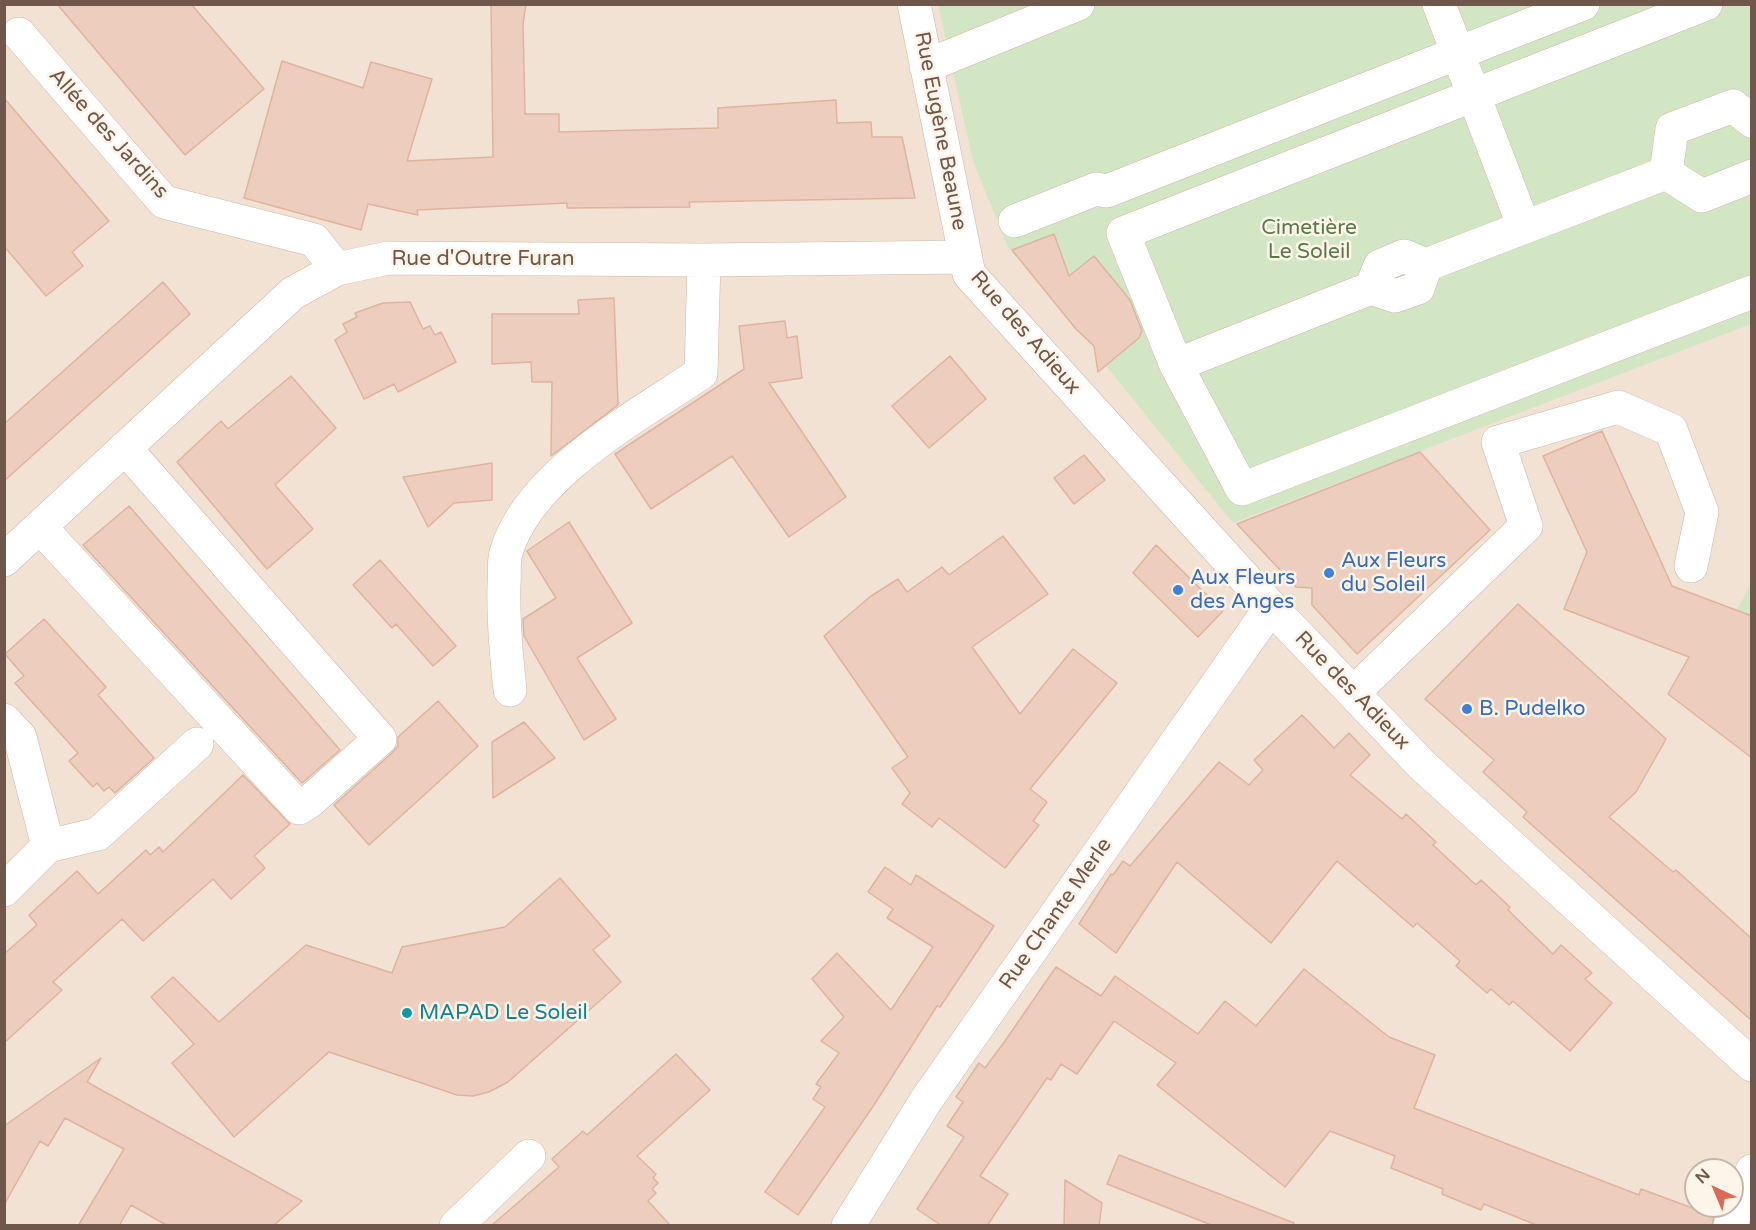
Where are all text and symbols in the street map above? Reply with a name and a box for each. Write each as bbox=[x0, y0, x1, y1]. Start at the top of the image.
street label: Rue Eugène Beaune bbox=[908, 30, 972, 232]
street label: Allée des Jardins bbox=[43, 64, 173, 204]
park label: Cimetière Le Soleil bbox=[1261, 215, 1357, 265]
street label: Rue d'Outre Furan bbox=[391, 246, 575, 272]
street label: Rue des Adieux bbox=[965, 266, 1085, 400]
place label: Aux Fleurs du Soleil bbox=[1341, 548, 1446, 598]
place label: Aux Fleurs des Anges bbox=[1190, 565, 1295, 615]
marker: Aux Fleurs du Soleil bbox=[1322, 566, 1336, 580]
marker: Aux Fleurs des Anges bbox=[1171, 583, 1185, 597]
street label: Rue des Adieux bbox=[1289, 626, 1415, 756]
place label: B. Pudelko bbox=[1479, 696, 1586, 722]
marker: B. Pudelko bbox=[1460, 702, 1474, 716]
street label: Rue Chante Merle bbox=[994, 833, 1118, 995]
place label: MAPAD Le Soleil bbox=[419, 1000, 588, 1026]
marker: MAPAD Le Soleil bbox=[400, 1006, 414, 1020]
north arrow bbox=[1684, 1158, 1744, 1218]
text: N bbox=[1691, 1165, 1714, 1188]

